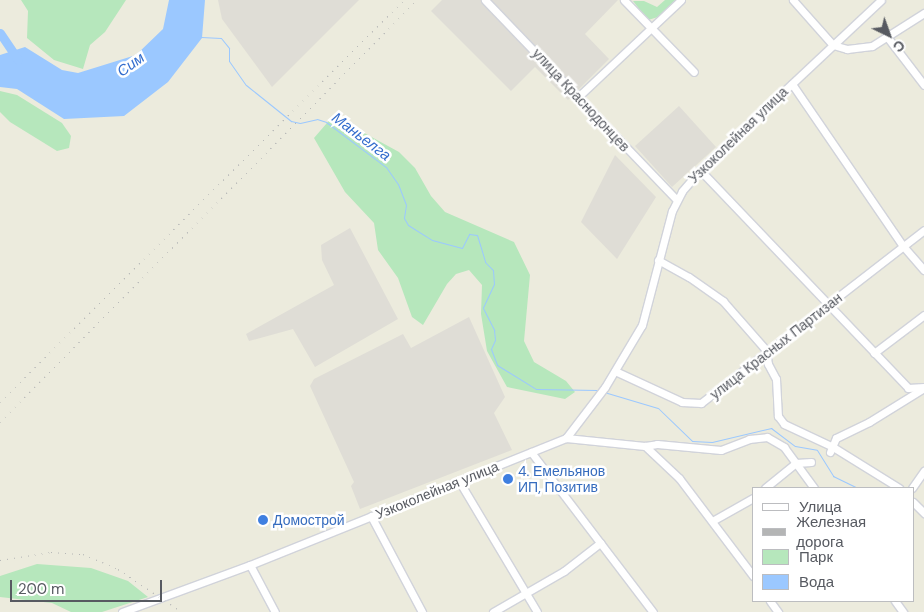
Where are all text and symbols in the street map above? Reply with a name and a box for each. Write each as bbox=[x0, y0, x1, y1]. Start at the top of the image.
north arrow bbox=[864, 10, 914, 60]
text: С bbox=[889, 36, 909, 56]
street label: улица Краснодонцев bbox=[529, 45, 633, 155]
water label: Сим bbox=[114, 49, 148, 81]
street label: Узкоколейная улица bbox=[685, 83, 791, 187]
water label: Маньелга bbox=[328, 109, 394, 165]
street label: улица Красных Партизан bbox=[707, 289, 845, 403]
street label: Узкоколейная улица bbox=[373, 458, 501, 522]
place label: 4. Емельянов ИП, Позитив bbox=[518, 463, 605, 496]
marker: 4. Емельянов ИП, Позитив bbox=[502, 473, 514, 485]
legend bbox=[752, 487, 914, 602]
text: Улица bbox=[799, 497, 842, 517]
place label: Домострой bbox=[273, 512, 345, 528]
text: Железная дорога bbox=[796, 512, 866, 552]
marker: Домострой bbox=[257, 514, 269, 526]
text: Парк bbox=[799, 547, 833, 567]
scale bar bbox=[12, 570, 165, 602]
text: Вода bbox=[799, 572, 834, 592]
text: 200 m bbox=[18, 579, 64, 599]

